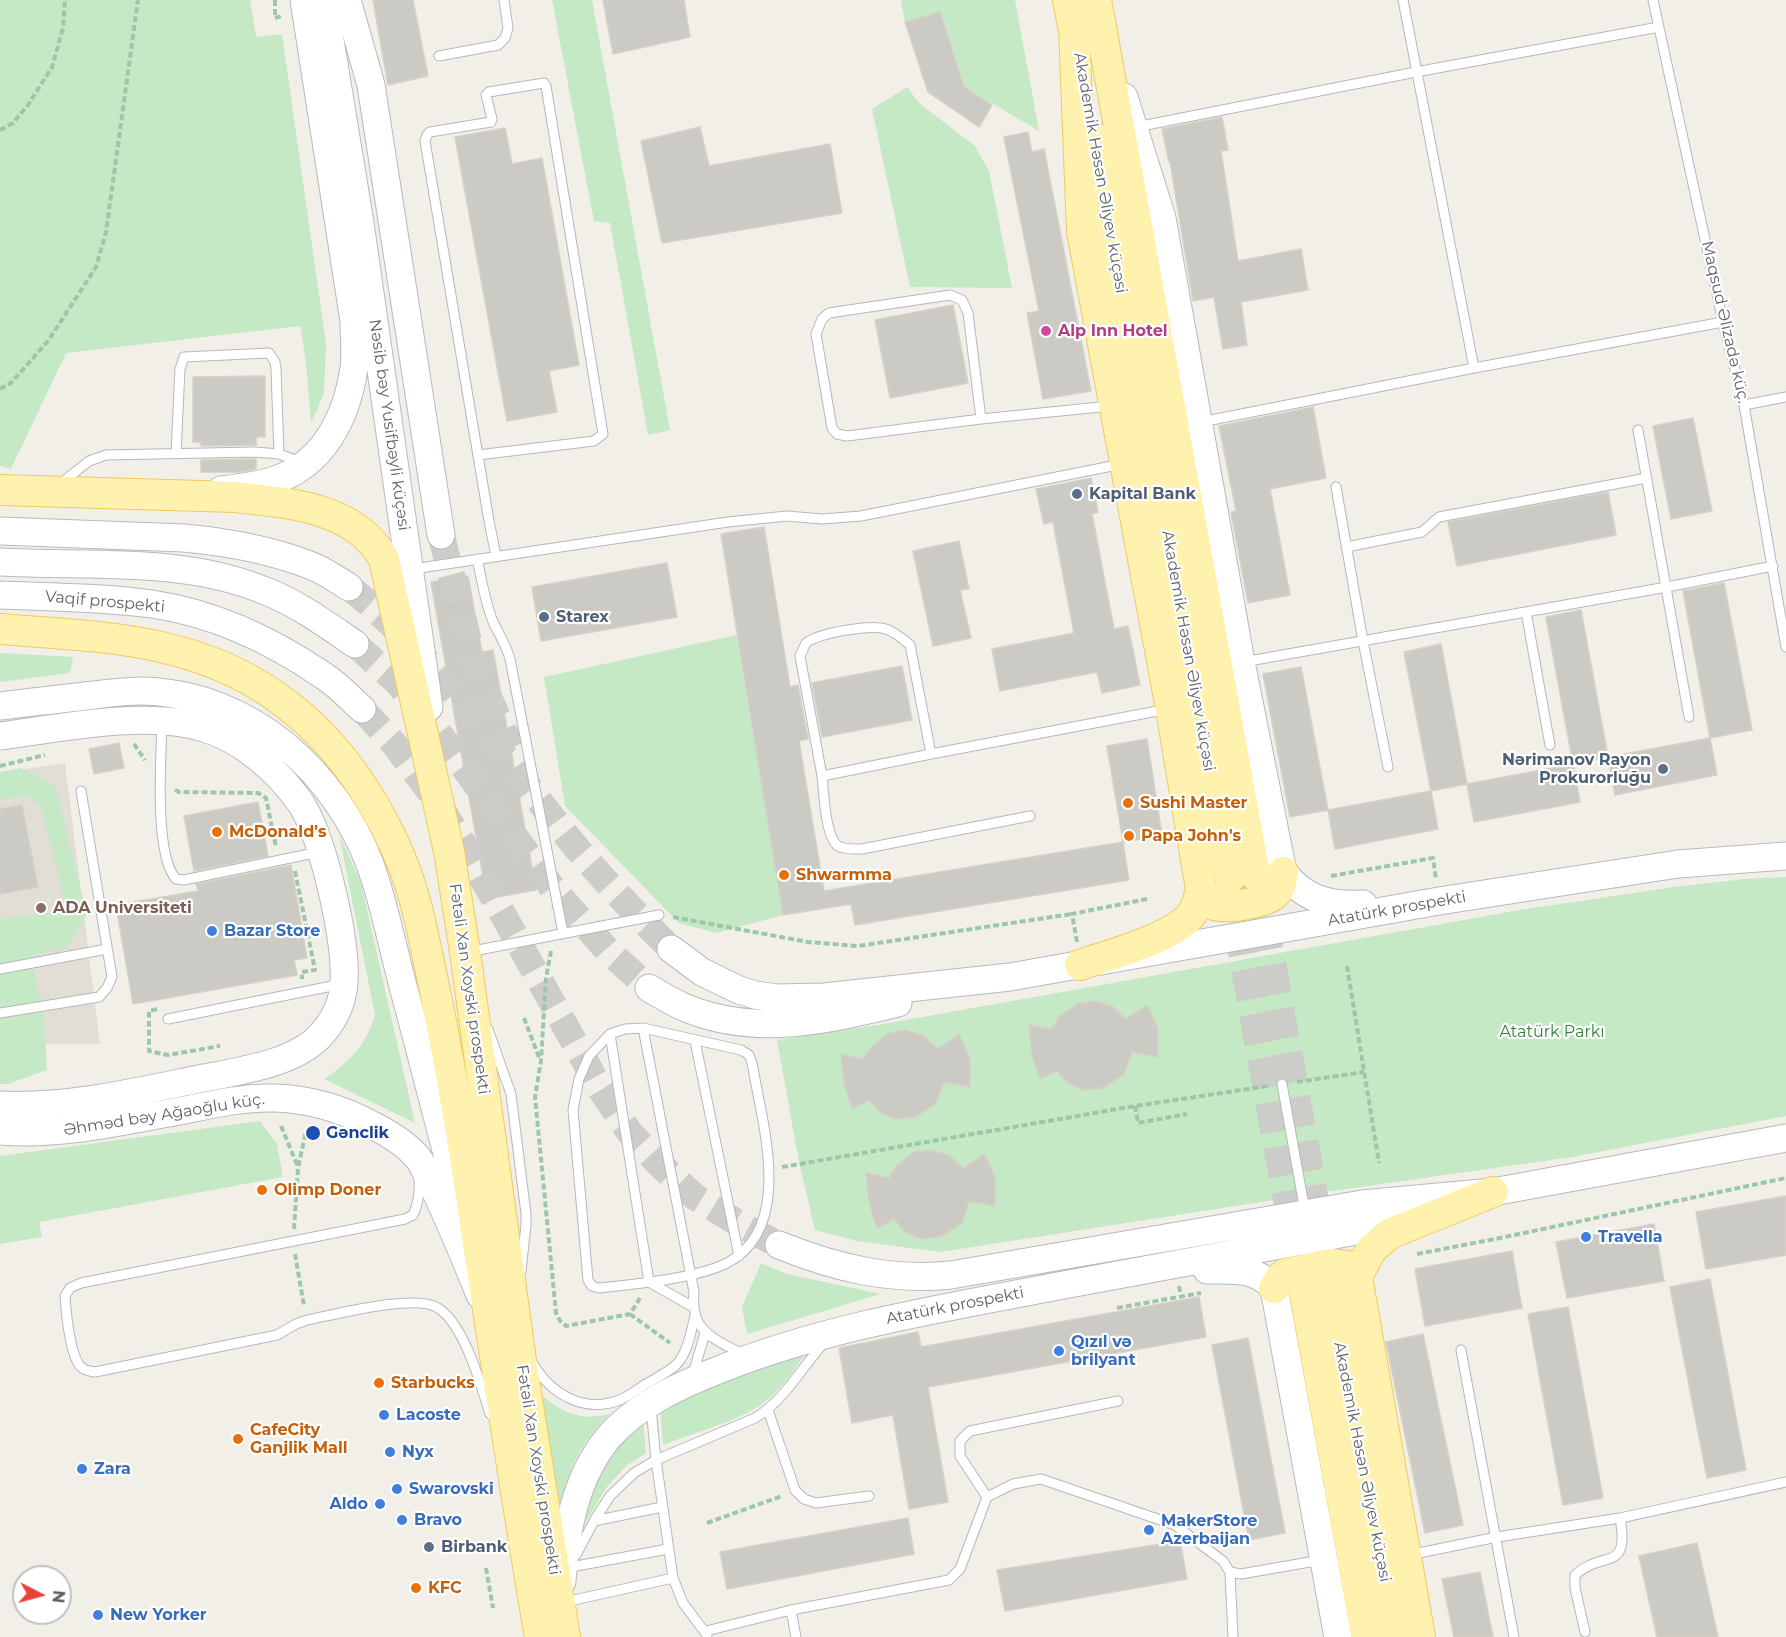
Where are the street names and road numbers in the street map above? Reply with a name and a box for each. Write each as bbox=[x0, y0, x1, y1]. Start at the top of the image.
street label: Akademik Həsən Əliyev küçəsi bbox=[1069, 51, 1131, 295]
street label: Maqsud Əlizadə küç. bbox=[1697, 239, 1753, 405]
street label: Nəsib bəy Yusifbəyli küçəsi bbox=[365, 318, 413, 532]
street label: Akademik Həsən Əliyev küçəsi bbox=[1157, 529, 1219, 773]
street label: Vaqif prospekti bbox=[44, 587, 166, 617]
street label: Fətəli Xan Xoyski prospekti bbox=[445, 882, 493, 1096]
street label: Atatürk prospekti bbox=[1326, 887, 1468, 931]
street label: Əhməd bəy Ağaoğlu küç. bbox=[62, 1090, 266, 1140]
street label: Atatürk prospekti bbox=[884, 1283, 1026, 1329]
street label: Akademik Həsən Əliyev küçəsi bbox=[1329, 1340, 1395, 1584]
street label: Fətəli Xan Xoyski prospekti bbox=[512, 1363, 564, 1577]

